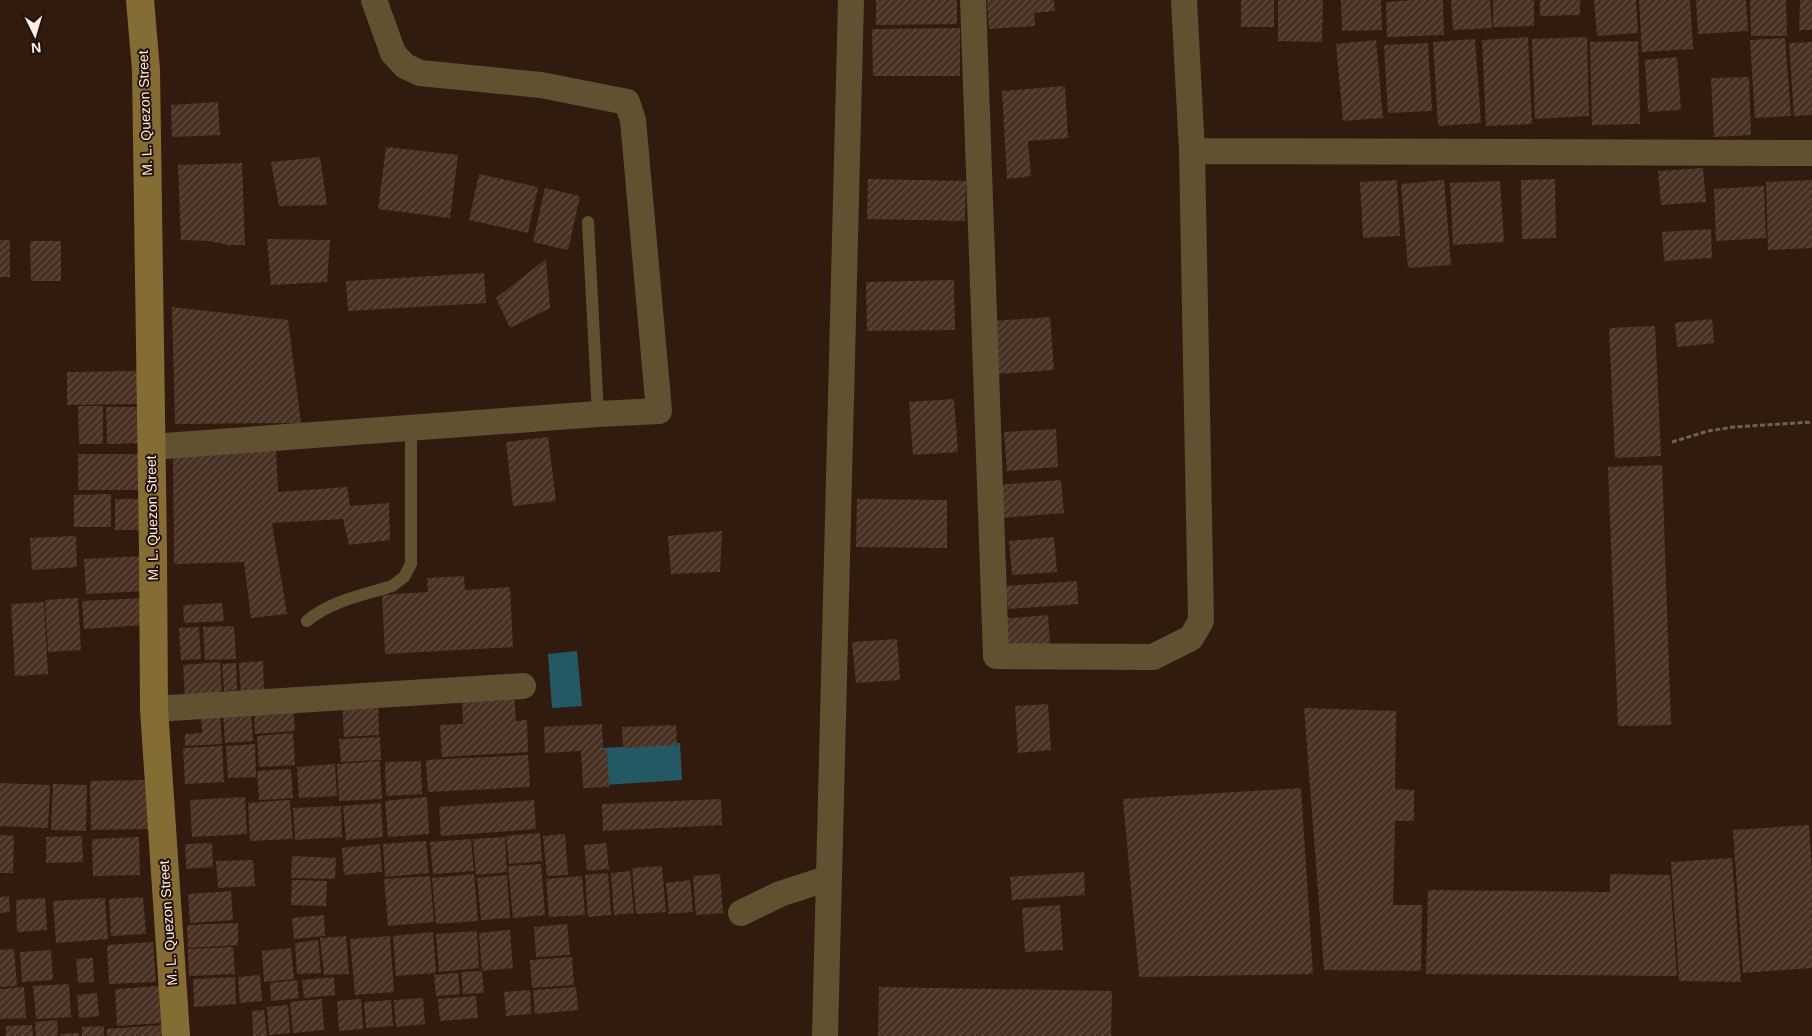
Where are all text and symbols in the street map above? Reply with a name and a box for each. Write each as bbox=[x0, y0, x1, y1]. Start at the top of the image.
north arrow bbox=[10, 10, 60, 60]
text: N bbox=[30, 40, 42, 56]
street label: M. L. Quezon Street bbox=[135, 50, 155, 176]
street label: M. L. Quezon Street bbox=[143, 455, 161, 581]
street label: M. L. Quezon Street bbox=[156, 860, 180, 986]

